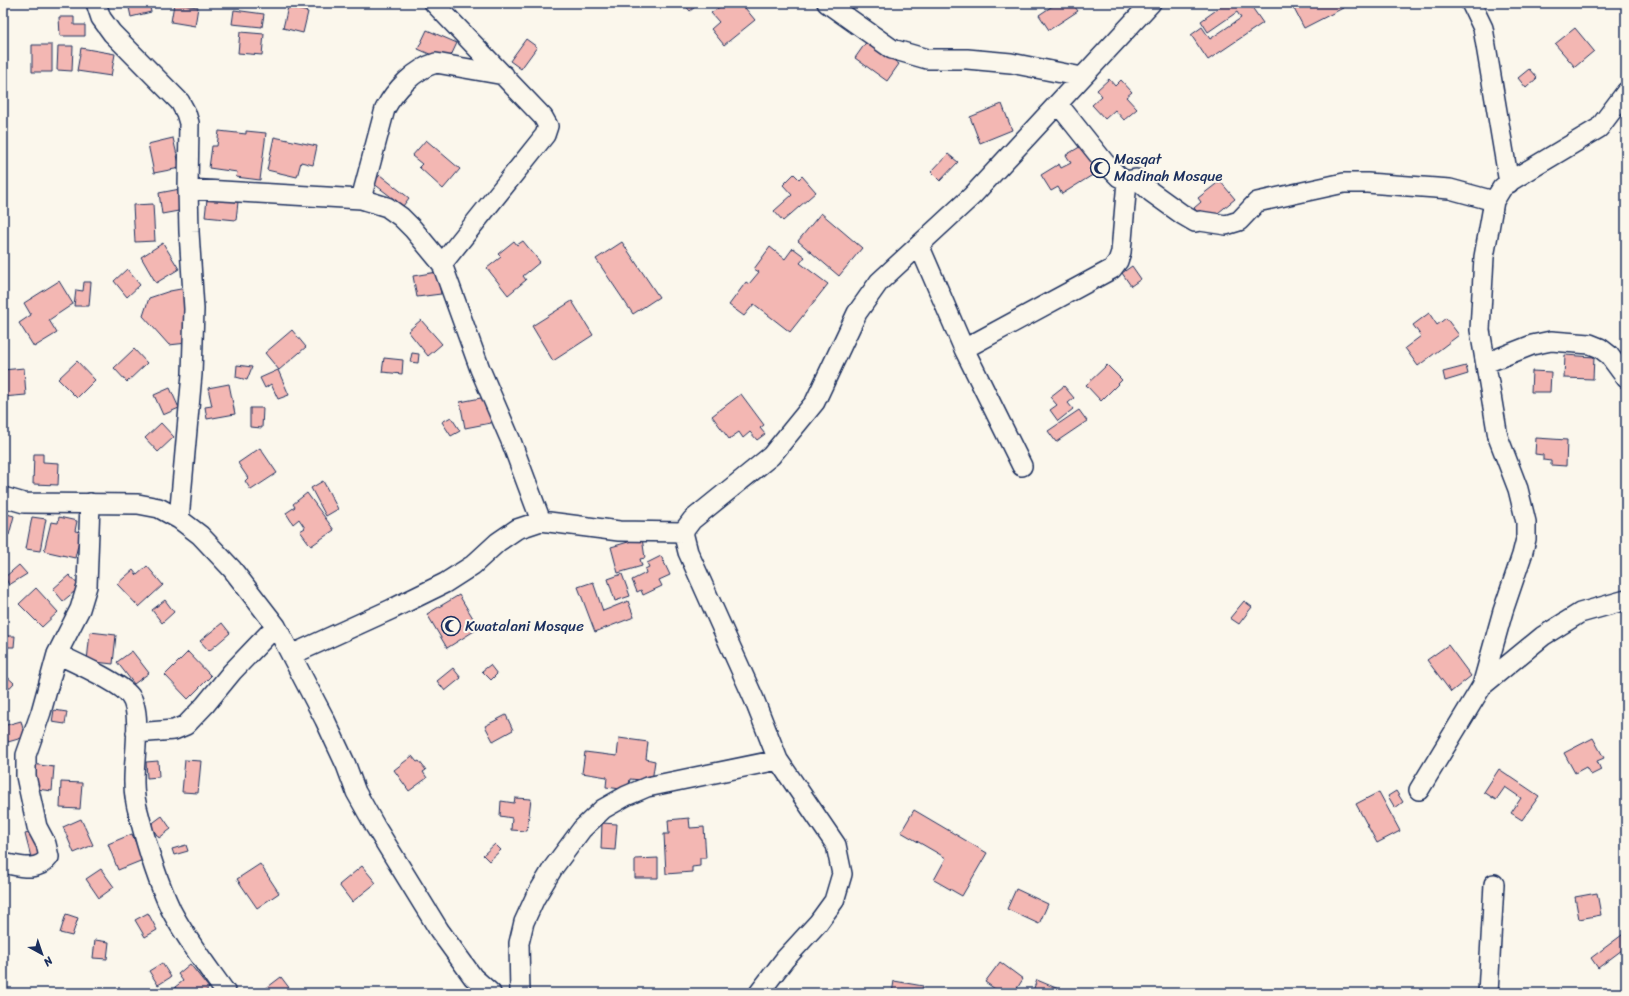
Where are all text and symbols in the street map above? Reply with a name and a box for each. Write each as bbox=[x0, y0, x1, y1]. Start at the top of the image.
place label: Masqat Madinah Mosque bbox=[1114, 146, 1223, 189]
mosque icon: Masqat Madinah Mosque bbox=[1089, 157, 1111, 179]
place label: Kwatalani Mosque bbox=[465, 613, 584, 639]
mosque icon: Kwatalani Mosque bbox=[440, 615, 462, 637]
north arrow bbox=[22, 934, 62, 974]
text: N bbox=[39, 951, 58, 971]

